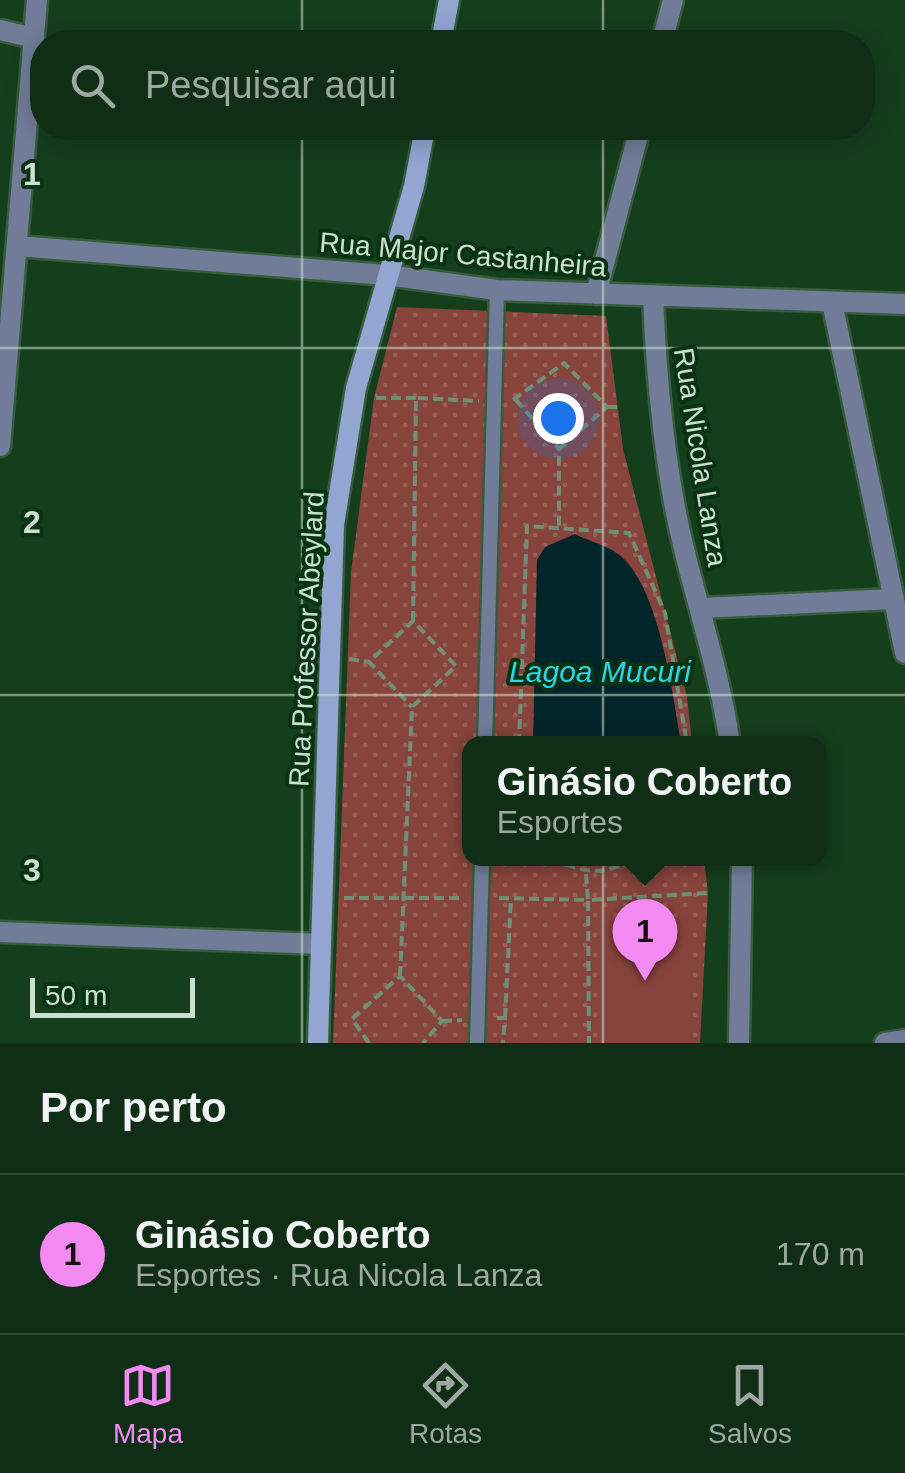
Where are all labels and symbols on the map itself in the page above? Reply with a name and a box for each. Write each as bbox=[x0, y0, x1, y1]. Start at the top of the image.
text: 1 bbox=[23, 156, 41, 192]
street label: Rua Major Castanheira bbox=[318, 227, 608, 283]
street label: Rua Nicola Lanza bbox=[668, 345, 733, 569]
your location bbox=[533, 393, 584, 444]
street label: Rua Professor Abeylard bbox=[283, 491, 330, 787]
text: 2 bbox=[23, 504, 41, 540]
water label: Lagoa Mucuri bbox=[509, 655, 692, 688]
text: 3 bbox=[23, 852, 41, 888]
pin: 1 bbox=[612, 898, 678, 981]
scale bar bbox=[30, 973, 195, 1018]

